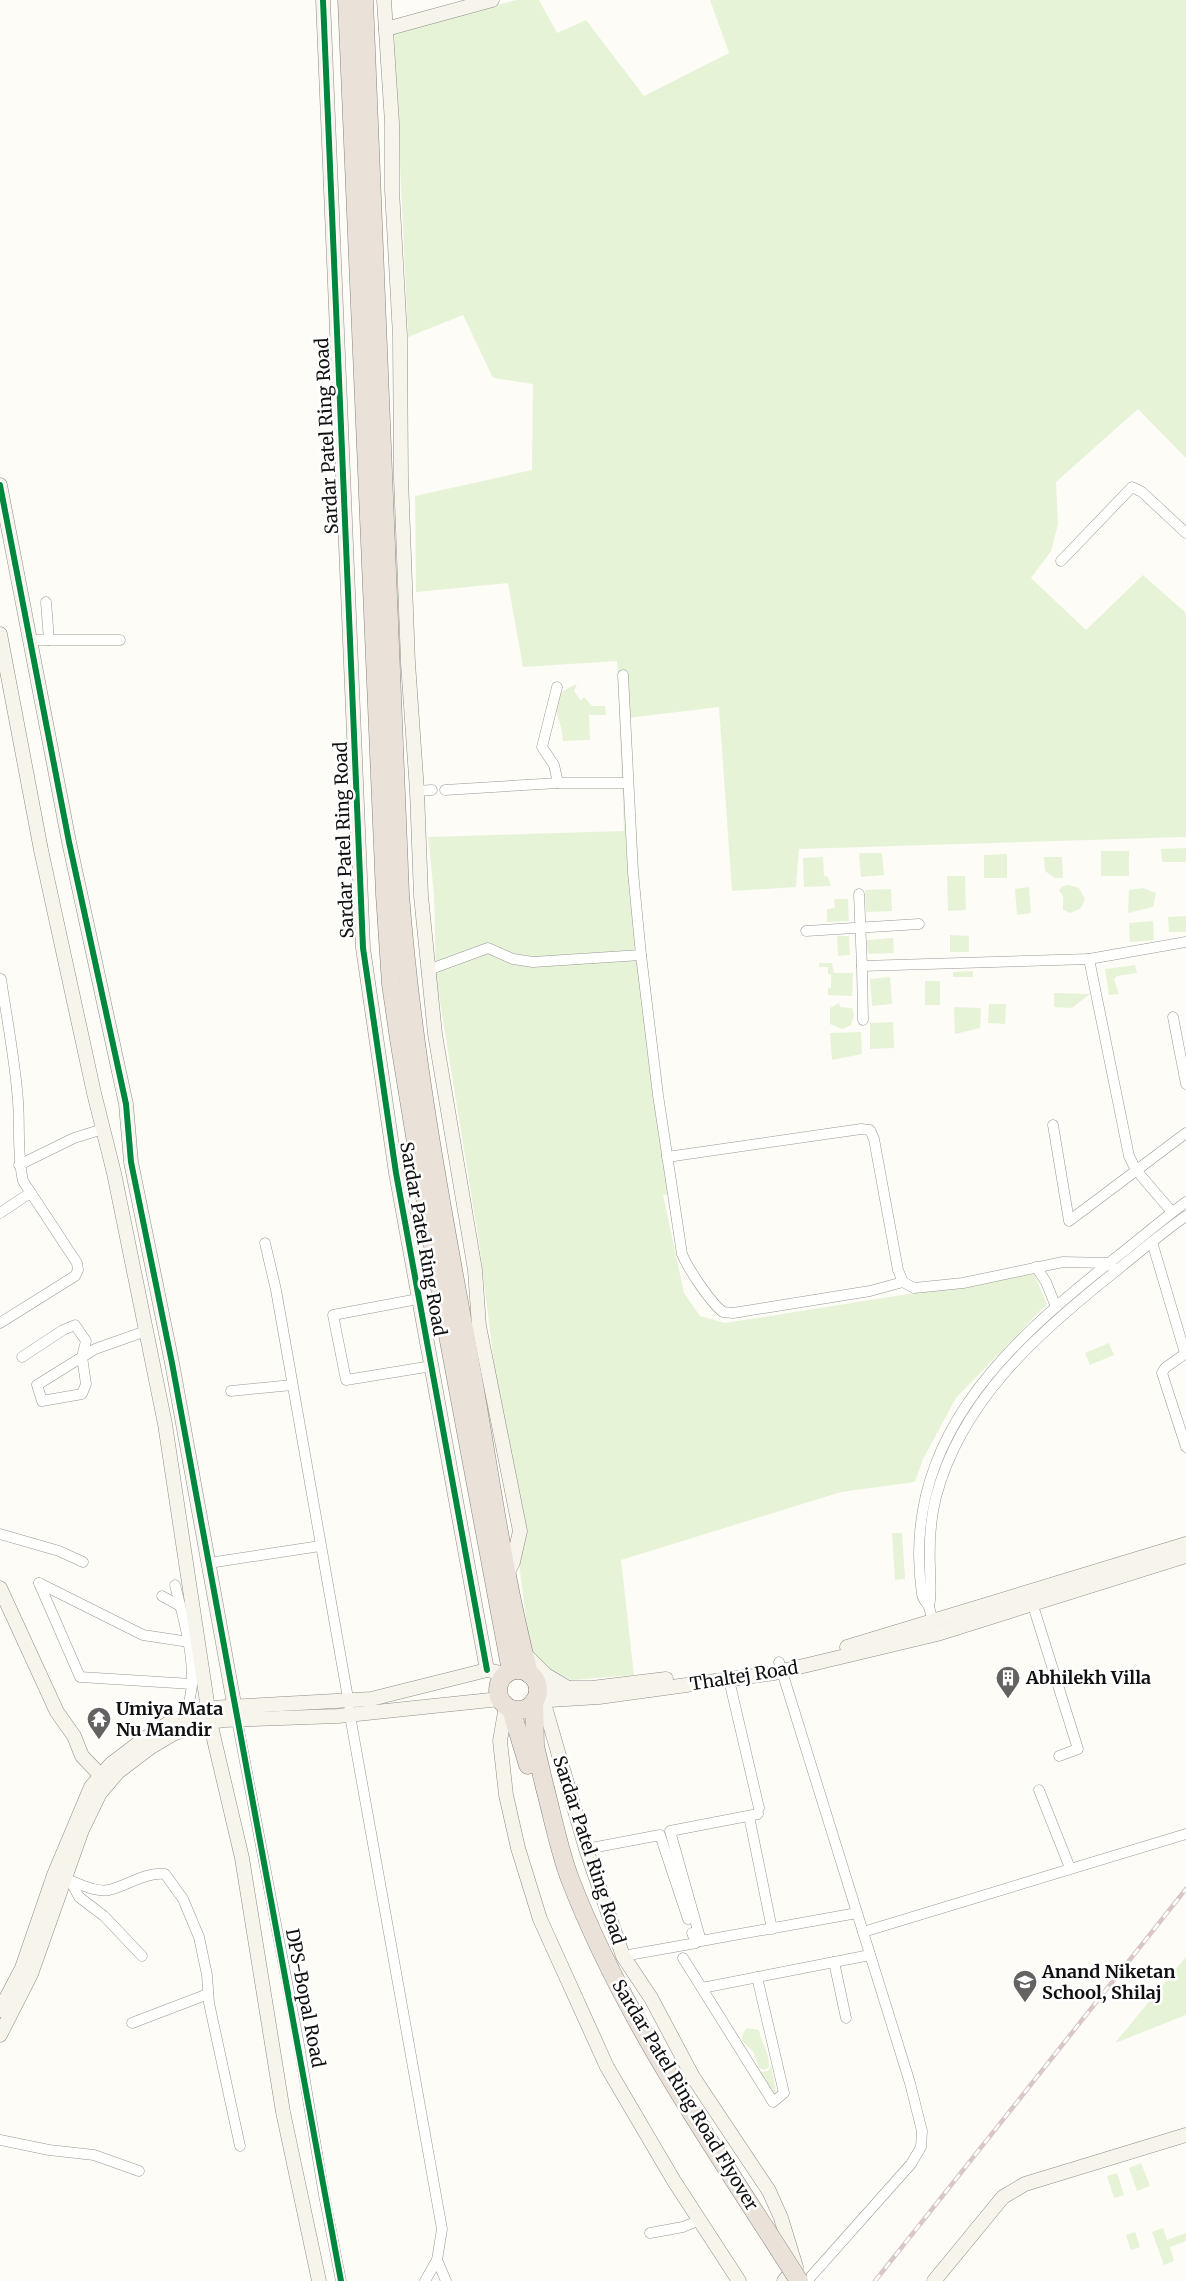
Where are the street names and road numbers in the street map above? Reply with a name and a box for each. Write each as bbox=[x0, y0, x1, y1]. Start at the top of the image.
street label: Sardar Patel Ring Road bbox=[310, 337, 343, 535]
street label: Sardar Patel Ring Road bbox=[329, 741, 358, 939]
street label: Sardar Patel Ring Road bbox=[395, 1140, 452, 1338]
street label: Thaltej Road bbox=[688, 1656, 800, 1695]
street label: Sardar Patel Ring Road bbox=[548, 1753, 631, 1947]
street label: DPS-Bopal Road bbox=[281, 1926, 330, 2069]
street label: Sardar Patel Ring Road Flyover bbox=[607, 1975, 764, 2215]

